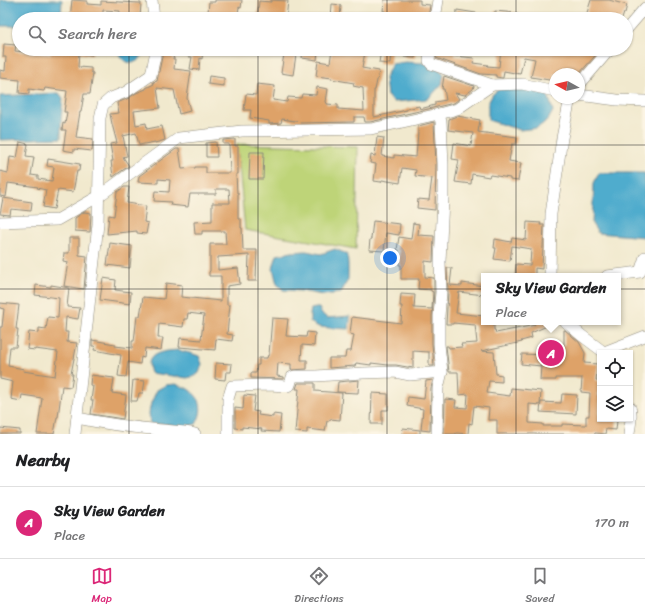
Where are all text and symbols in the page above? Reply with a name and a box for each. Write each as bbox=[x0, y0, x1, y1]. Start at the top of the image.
search box bbox=[12, 12, 633, 56]
text: Search here bbox=[58, 21, 137, 47]
icon: search bbox=[26, 23, 48, 45]
north arrow bbox=[549, 68, 585, 104]
your location bbox=[380, 248, 400, 268]
popup bbox=[481, 273, 621, 325]
text: Sky View Garden bbox=[496, 275, 606, 301]
text: Place bbox=[496, 301, 527, 324]
pin: A bbox=[538, 338, 564, 368]
map controls bbox=[597, 350, 633, 422]
button: locate bbox=[597, 350, 633, 386]
button: layers bbox=[597, 386, 633, 422]
text: Nearby bbox=[16, 445, 70, 475]
text: Sky View Garden bbox=[54, 498, 165, 524]
text: A bbox=[25, 511, 33, 534]
text: 170 m bbox=[594, 511, 629, 534]
text: Place bbox=[54, 524, 85, 547]
tab: Map bbox=[91, 565, 113, 608]
tab: Directions bbox=[294, 565, 344, 608]
tab: Saved bbox=[525, 565, 554, 608]

